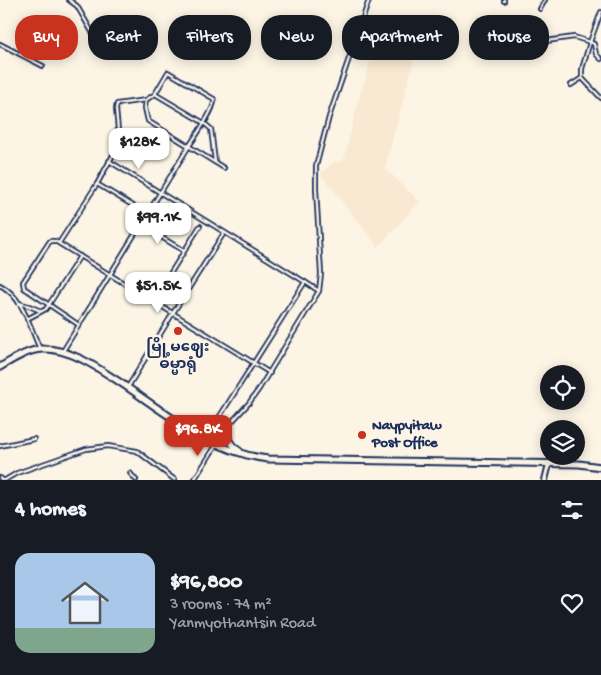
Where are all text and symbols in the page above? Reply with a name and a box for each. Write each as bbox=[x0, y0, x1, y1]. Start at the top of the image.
chip: Buy bbox=[15, 15, 78, 60]
chip: Rent bbox=[88, 15, 158, 60]
chip: Filters bbox=[168, 15, 251, 60]
chip: New bbox=[261, 15, 332, 60]
chip: Apartment bbox=[342, 15, 459, 60]
chip: House bbox=[469, 15, 549, 60]
pin: $128K bbox=[104, 128, 174, 170]
text: $128K bbox=[119, 134, 159, 153]
pin: $99.1K bbox=[117, 202, 199, 245]
text: $99.1K bbox=[136, 209, 180, 228]
pin: $51.5K bbox=[117, 272, 199, 314]
text: $51.5K bbox=[136, 278, 180, 297]
marker: မြို့မဈေး ဓမ္မာရုံ bbox=[172, 325, 184, 337]
place label: မြို့မဈေး ဓမ္မာရုံ bbox=[146, 336, 210, 375]
map controls bbox=[540, 365, 585, 465]
button: locate bbox=[540, 365, 585, 410]
pin: $96.8K bbox=[157, 414, 239, 457]
place label: Naypyitaw Post Office bbox=[371, 417, 442, 452]
button: layers bbox=[540, 420, 585, 465]
text: $96.8K bbox=[175, 421, 221, 440]
marker: Naypyitaw Post Office bbox=[356, 429, 368, 441]
icon: filters bbox=[558, 496, 586, 524]
text: 4 homes bbox=[15, 498, 86, 523]
text: $96,800 bbox=[170, 571, 243, 596]
icon: home bbox=[55, 573, 115, 633]
icon: heart bbox=[558, 589, 586, 617]
text: 3 rooms · 74 m² bbox=[170, 596, 272, 615]
text: Yanmyothantsin Road bbox=[170, 615, 315, 634]

